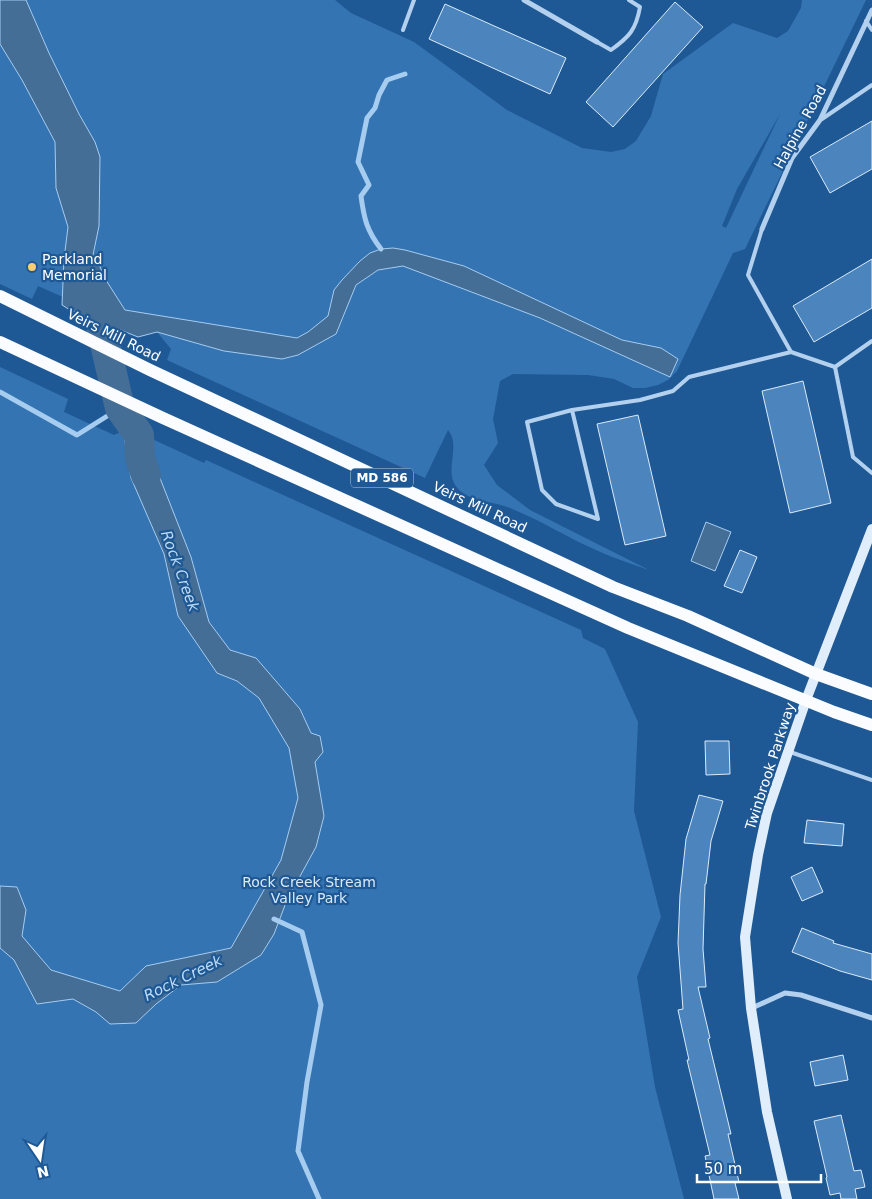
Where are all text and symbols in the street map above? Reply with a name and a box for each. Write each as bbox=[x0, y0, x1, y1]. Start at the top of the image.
street label: Halpine Road bbox=[770, 83, 830, 171]
place label: Parkland Memorial bbox=[42, 251, 107, 283]
marker: Parkland Memorial bbox=[26, 261, 38, 273]
street label: Veirs Mill Road bbox=[65, 305, 163, 365]
road number: MD 586 bbox=[351, 468, 413, 488]
street label: Veirs Mill Road bbox=[430, 478, 530, 536]
water label: Rock Creek bbox=[157, 528, 203, 615]
street label: Twinbrook Parkway bbox=[742, 700, 798, 833]
park label: Rock Creek Stream Valley Park bbox=[242, 874, 376, 906]
water label: Rock Creek bbox=[141, 951, 226, 1005]
north arrow bbox=[15, 1134, 65, 1184]
scale bar bbox=[697, 1152, 821, 1184]
text: 50 m bbox=[704, 1160, 742, 1178]
text: N bbox=[35, 1163, 50, 1181]

